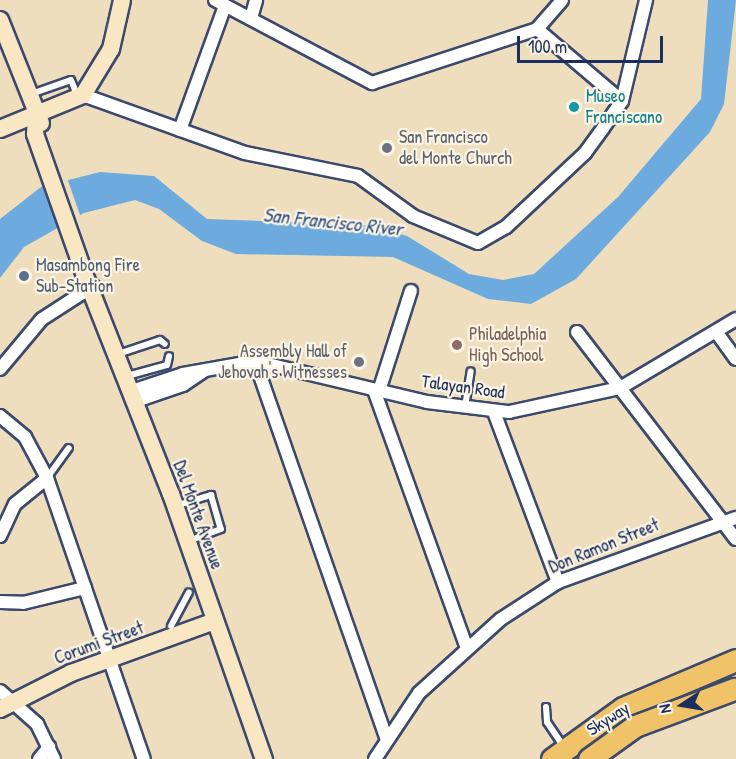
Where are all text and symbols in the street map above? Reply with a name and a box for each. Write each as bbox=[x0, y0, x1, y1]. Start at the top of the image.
scale bar bbox=[520, 24, 666, 62]
text: 100 m bbox=[528, 34, 567, 59]
place label: Museo Franciscano bbox=[586, 86, 662, 128]
marker: Museo Franciscano bbox=[567, 100, 581, 114]
place label: San Francisco del Monte Church bbox=[399, 127, 512, 170]
marker: San Francisco del Monte Church bbox=[380, 141, 394, 155]
water label: San Francisco River bbox=[262, 202, 404, 240]
place label: Masambong Fire Sub-Station bbox=[36, 255, 140, 298]
marker: Masambong Fire Sub-Station bbox=[17, 269, 31, 283]
place label: Philadelphia High School bbox=[469, 324, 546, 366]
marker: Philadelphia High School bbox=[450, 338, 464, 352]
place label: Assembly Hall of Jehovah's Witnesses bbox=[218, 341, 347, 384]
marker: Assembly Hall of Jehovah's Witnesses bbox=[352, 355, 366, 369]
street label: Talayan Road bbox=[420, 370, 506, 404]
street label: Del Monte Avenue bbox=[168, 458, 228, 572]
street label: Don Ramon Street bbox=[546, 514, 662, 578]
street label: Corumi Street bbox=[51, 617, 147, 669]
north arrow bbox=[652, 675, 712, 735]
street label: Skyway bbox=[583, 697, 633, 741]
text: N bbox=[653, 702, 676, 715]

